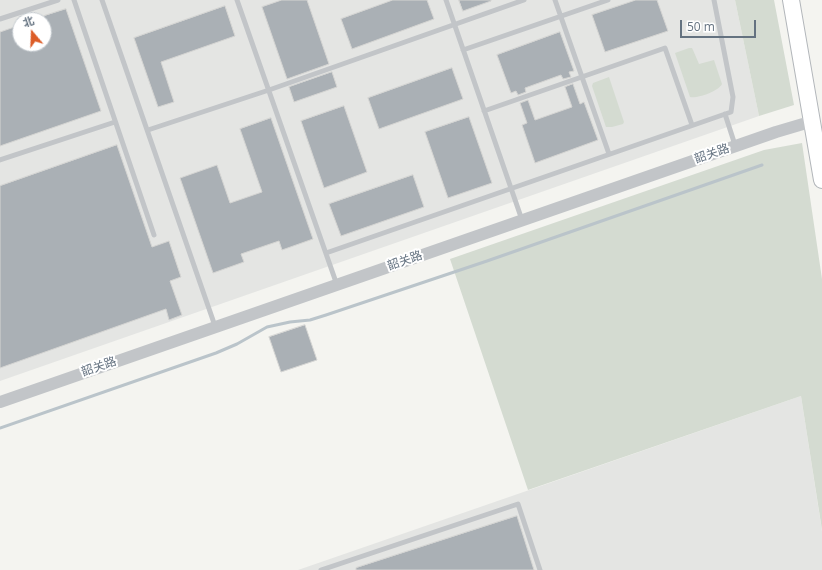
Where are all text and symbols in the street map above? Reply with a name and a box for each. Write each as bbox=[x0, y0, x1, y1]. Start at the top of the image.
north arrow bbox=[12, 12, 52, 52]
text: 北 bbox=[21, 12, 36, 30]
scale bar bbox=[682, 12, 758, 38]
text: 50 m bbox=[687, 18, 715, 35]
street label: 韶关路 bbox=[693, 141, 731, 167]
street label: 韶关路 bbox=[386, 248, 424, 274]
street label: 韶关路 bbox=[80, 354, 118, 380]

